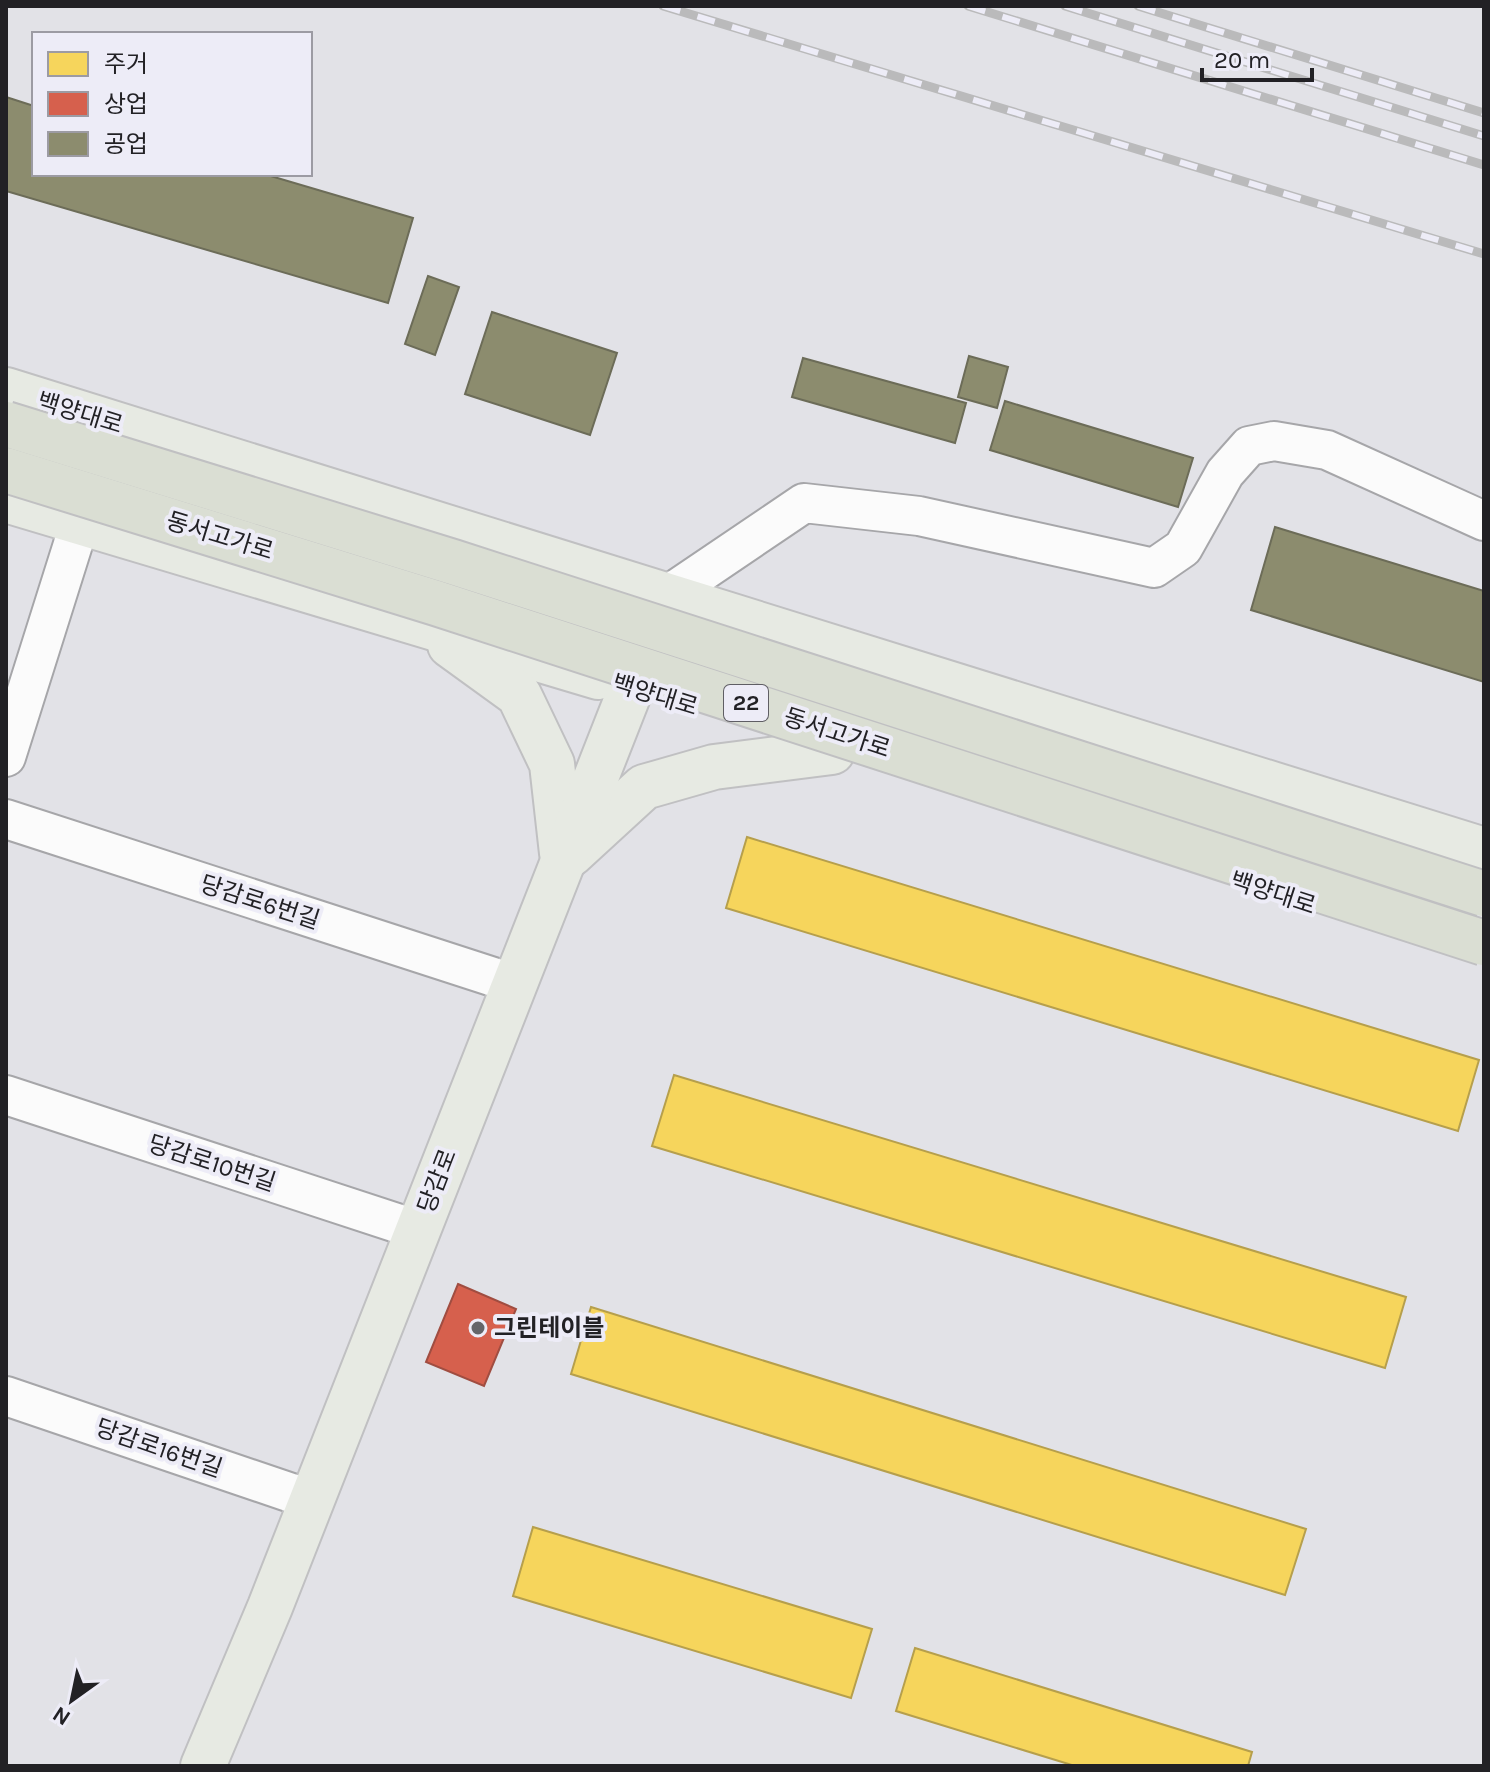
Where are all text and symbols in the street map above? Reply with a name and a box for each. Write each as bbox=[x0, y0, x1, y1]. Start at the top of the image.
legend bbox=[32, 32, 312, 176]
scale bar bbox=[1202, 32, 1312, 82]
text: 20 m bbox=[1214, 46, 1270, 74]
text: 주거 bbox=[104, 50, 148, 78]
text: 상업 bbox=[104, 90, 148, 118]
text: 공업 bbox=[104, 130, 148, 158]
street label: 백양대로 bbox=[34, 387, 126, 439]
street label: 동서고가로 bbox=[163, 506, 277, 566]
street label: 백양대로 bbox=[609, 669, 701, 721]
road number: 22 bbox=[724, 685, 768, 721]
street label: 동서고가로 bbox=[780, 703, 894, 763]
street label: 백양대로 bbox=[1227, 866, 1319, 920]
street label: 당감로6번길 bbox=[197, 870, 323, 934]
street label: 당감로10번길 bbox=[145, 1129, 279, 1197]
street label: 당감로 bbox=[412, 1145, 462, 1217]
place label: 그린테이블 bbox=[494, 1314, 604, 1342]
marker: 그린테이블 bbox=[469, 1319, 487, 1337]
street label: 당감로16번길 bbox=[92, 1413, 226, 1483]
north arrow bbox=[32, 1660, 112, 1740]
text: N bbox=[48, 1701, 75, 1731]

